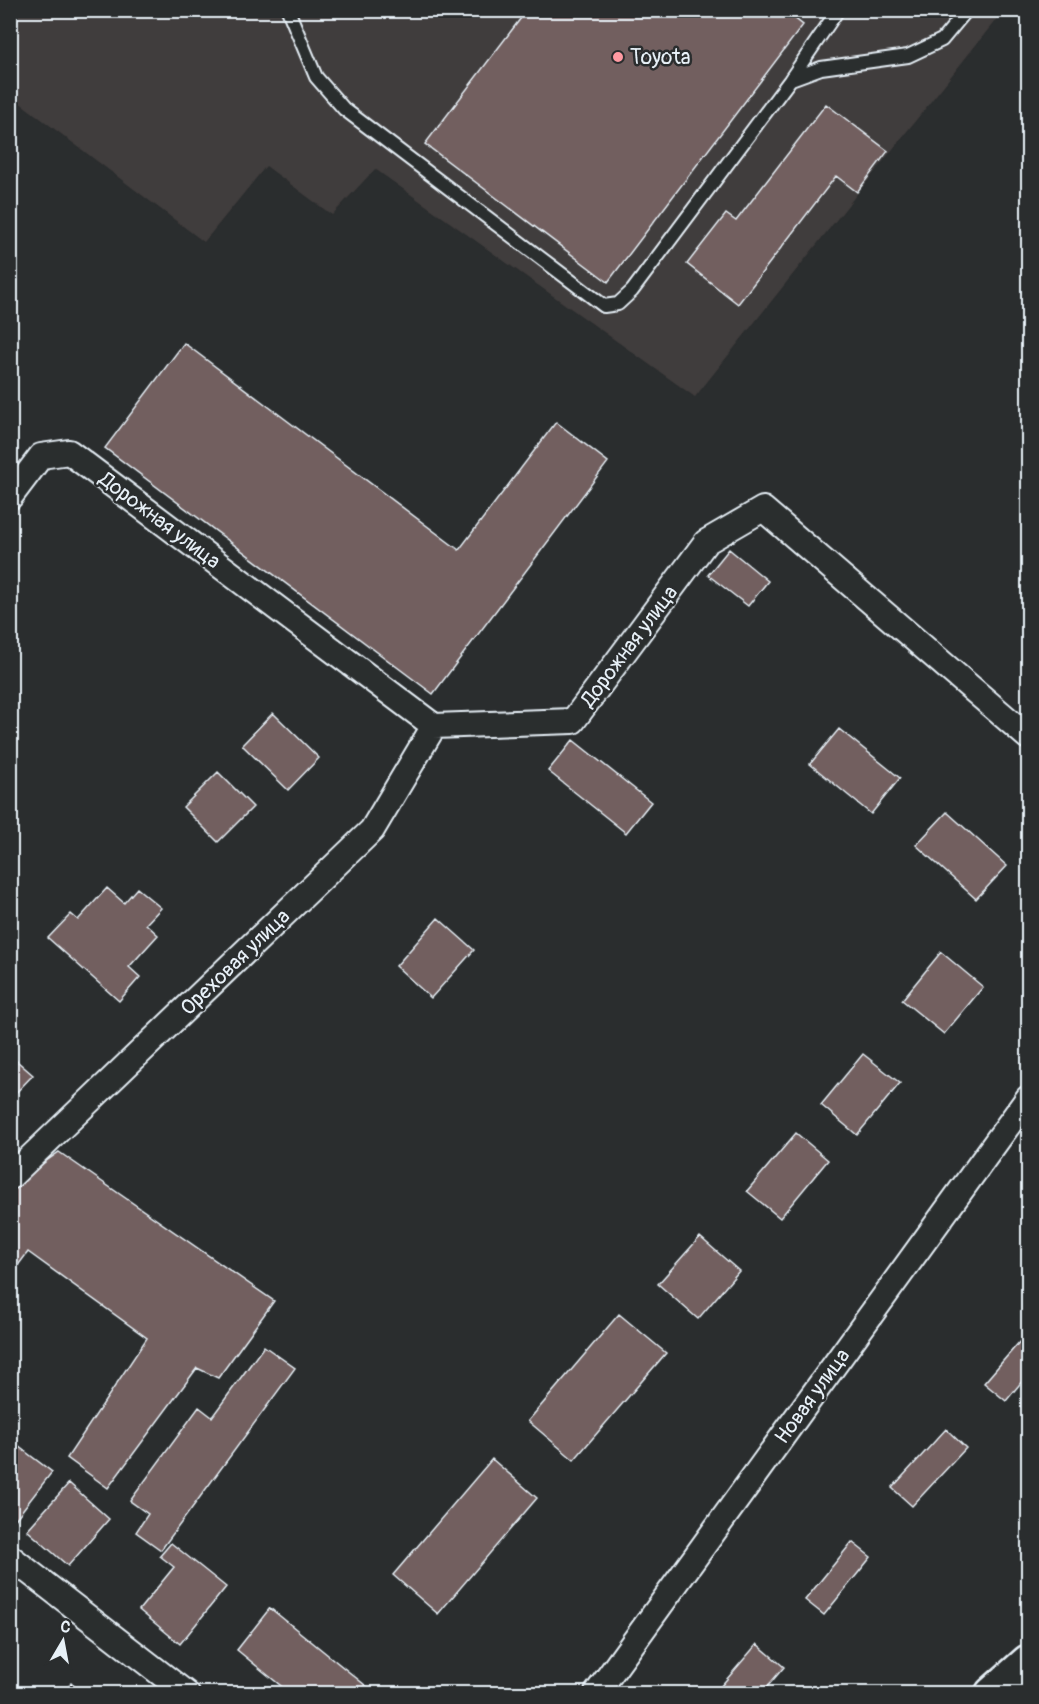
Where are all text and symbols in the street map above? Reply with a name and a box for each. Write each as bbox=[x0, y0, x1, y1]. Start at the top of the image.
place label: Toyota bbox=[630, 44, 690, 71]
marker: Toyota bbox=[611, 50, 625, 64]
street label: Дорожная улица bbox=[93, 465, 226, 575]
street label: Дорожная улица bbox=[574, 580, 684, 713]
street label: Ореховая улица bbox=[175, 903, 296, 1021]
street label: Новая улица bbox=[769, 1343, 856, 1449]
north arrow bbox=[33, 1611, 93, 1671]
text: С bbox=[59, 1617, 72, 1638]

